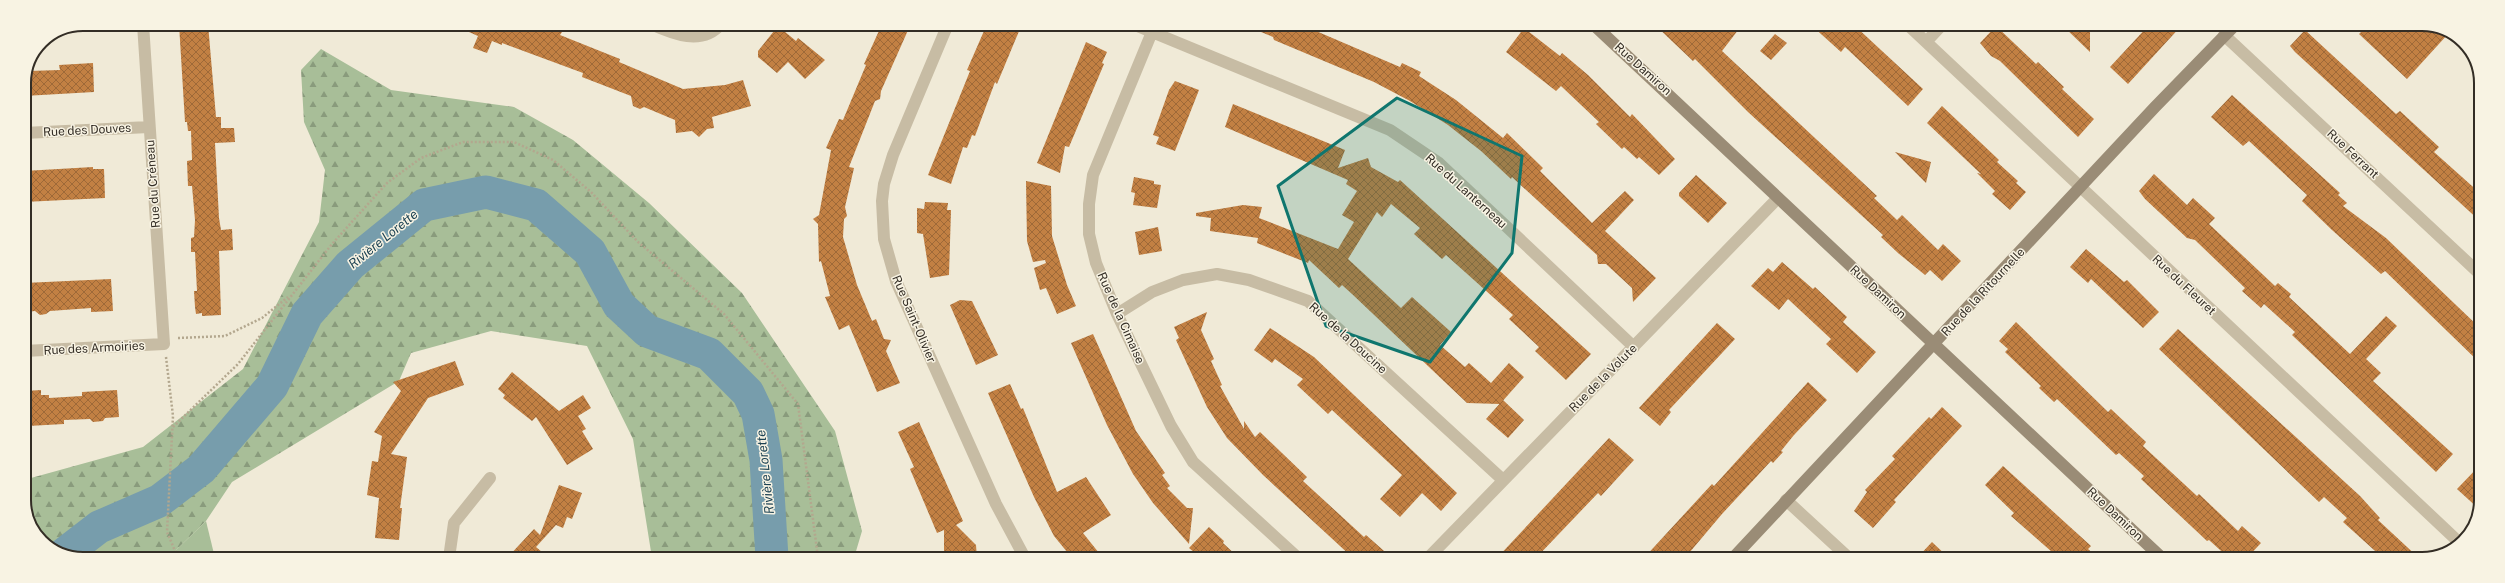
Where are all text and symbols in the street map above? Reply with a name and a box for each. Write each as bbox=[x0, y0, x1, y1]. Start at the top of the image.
street label: Rue Damiron bbox=[1612, 40, 1674, 98]
street label: Rue des Douves bbox=[43, 121, 131, 139]
street label: Rue Ferrant bbox=[2324, 127, 2382, 182]
street label: Rue du Créneau bbox=[143, 139, 163, 229]
street label: Rue du Lanterneau bbox=[1422, 151, 1510, 231]
water label: Rivière Lorette bbox=[345, 207, 421, 271]
street label: Rue de la Ritournelle bbox=[1938, 245, 2028, 339]
street label: Rue du Fleuret bbox=[2149, 252, 2219, 318]
street label: Rue Damiron bbox=[1847, 263, 1909, 321]
street label: Rue de la Cimaise bbox=[1095, 270, 1148, 366]
street label: Rue Saint-Olivier bbox=[889, 273, 939, 365]
street label: Rue de la Doucine bbox=[1306, 299, 1390, 377]
street label: Rue des Armoiries bbox=[43, 338, 145, 358]
street label: Rue de la Volute bbox=[1566, 341, 1640, 415]
water label: Rivière Lorette bbox=[753, 429, 777, 515]
street label: Rue Damiron bbox=[2084, 485, 2146, 543]

